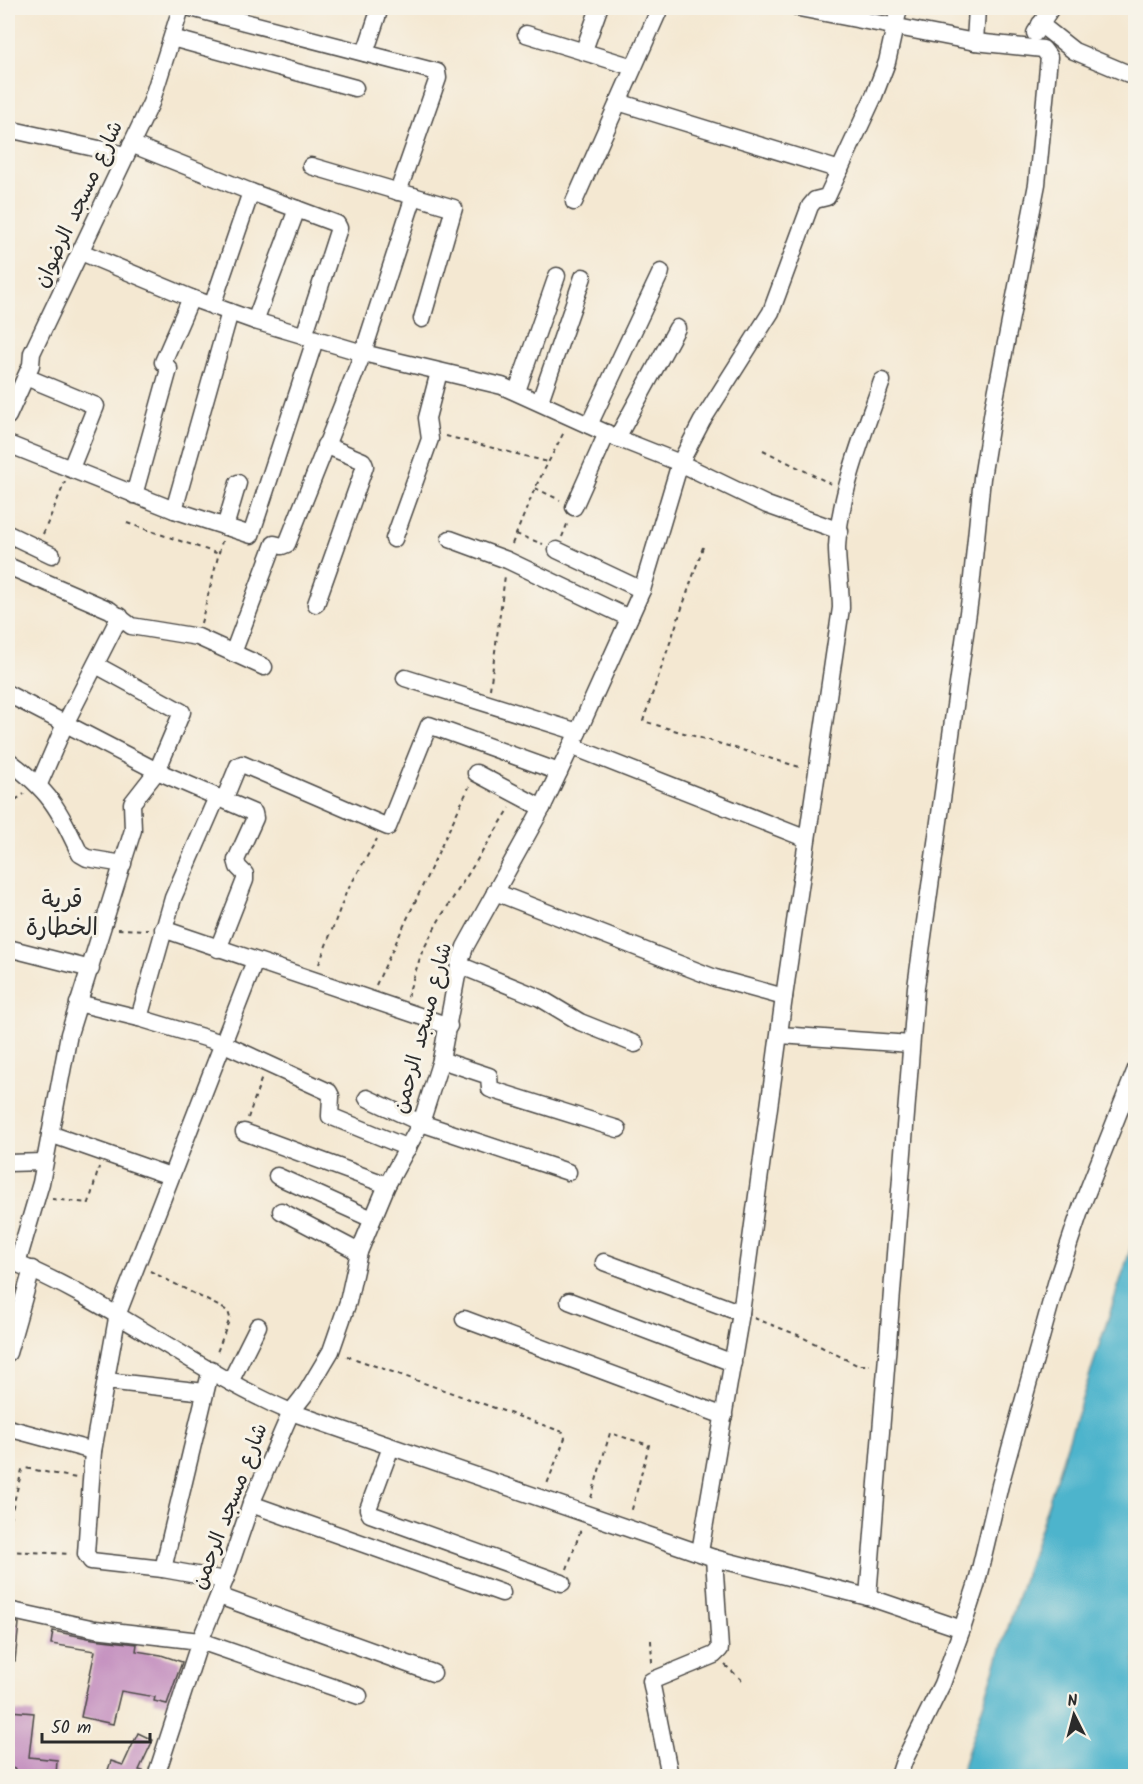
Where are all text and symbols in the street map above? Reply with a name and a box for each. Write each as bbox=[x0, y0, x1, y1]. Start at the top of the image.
street label: شارع مسجد الرضوان bbox=[26, 116, 133, 294]
district label: قرية الخطارة bbox=[26, 881, 98, 948]
street label: شارع مسجد الرحمن bbox=[385, 939, 462, 1118]
street label: شارع مسجد الرحمن bbox=[183, 1418, 277, 1595]
north arrow bbox=[1044, 1685, 1104, 1745]
text: N bbox=[1066, 1689, 1079, 1715]
scale bar bbox=[42, 1706, 150, 1744]
text: 50 m bbox=[51, 1714, 91, 1743]

